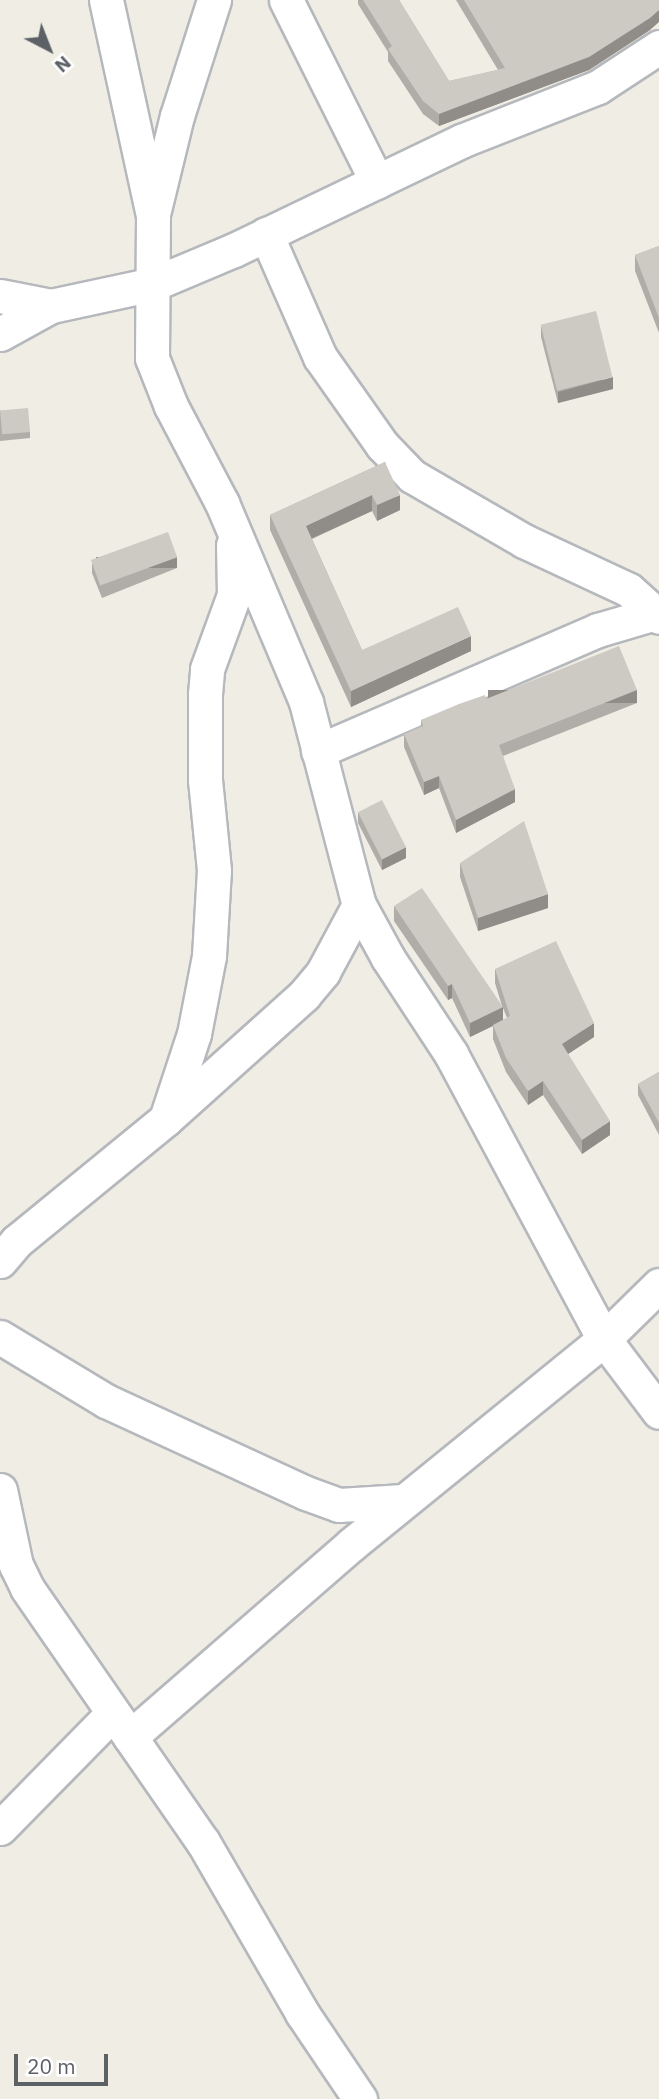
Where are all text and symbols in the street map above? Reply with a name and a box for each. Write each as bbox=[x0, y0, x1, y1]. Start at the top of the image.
north arrow bbox=[14, 14, 84, 84]
text: N bbox=[50, 51, 76, 78]
scale bar bbox=[18, 2039, 112, 2084]
text: 20 m bbox=[27, 2052, 76, 2080]

